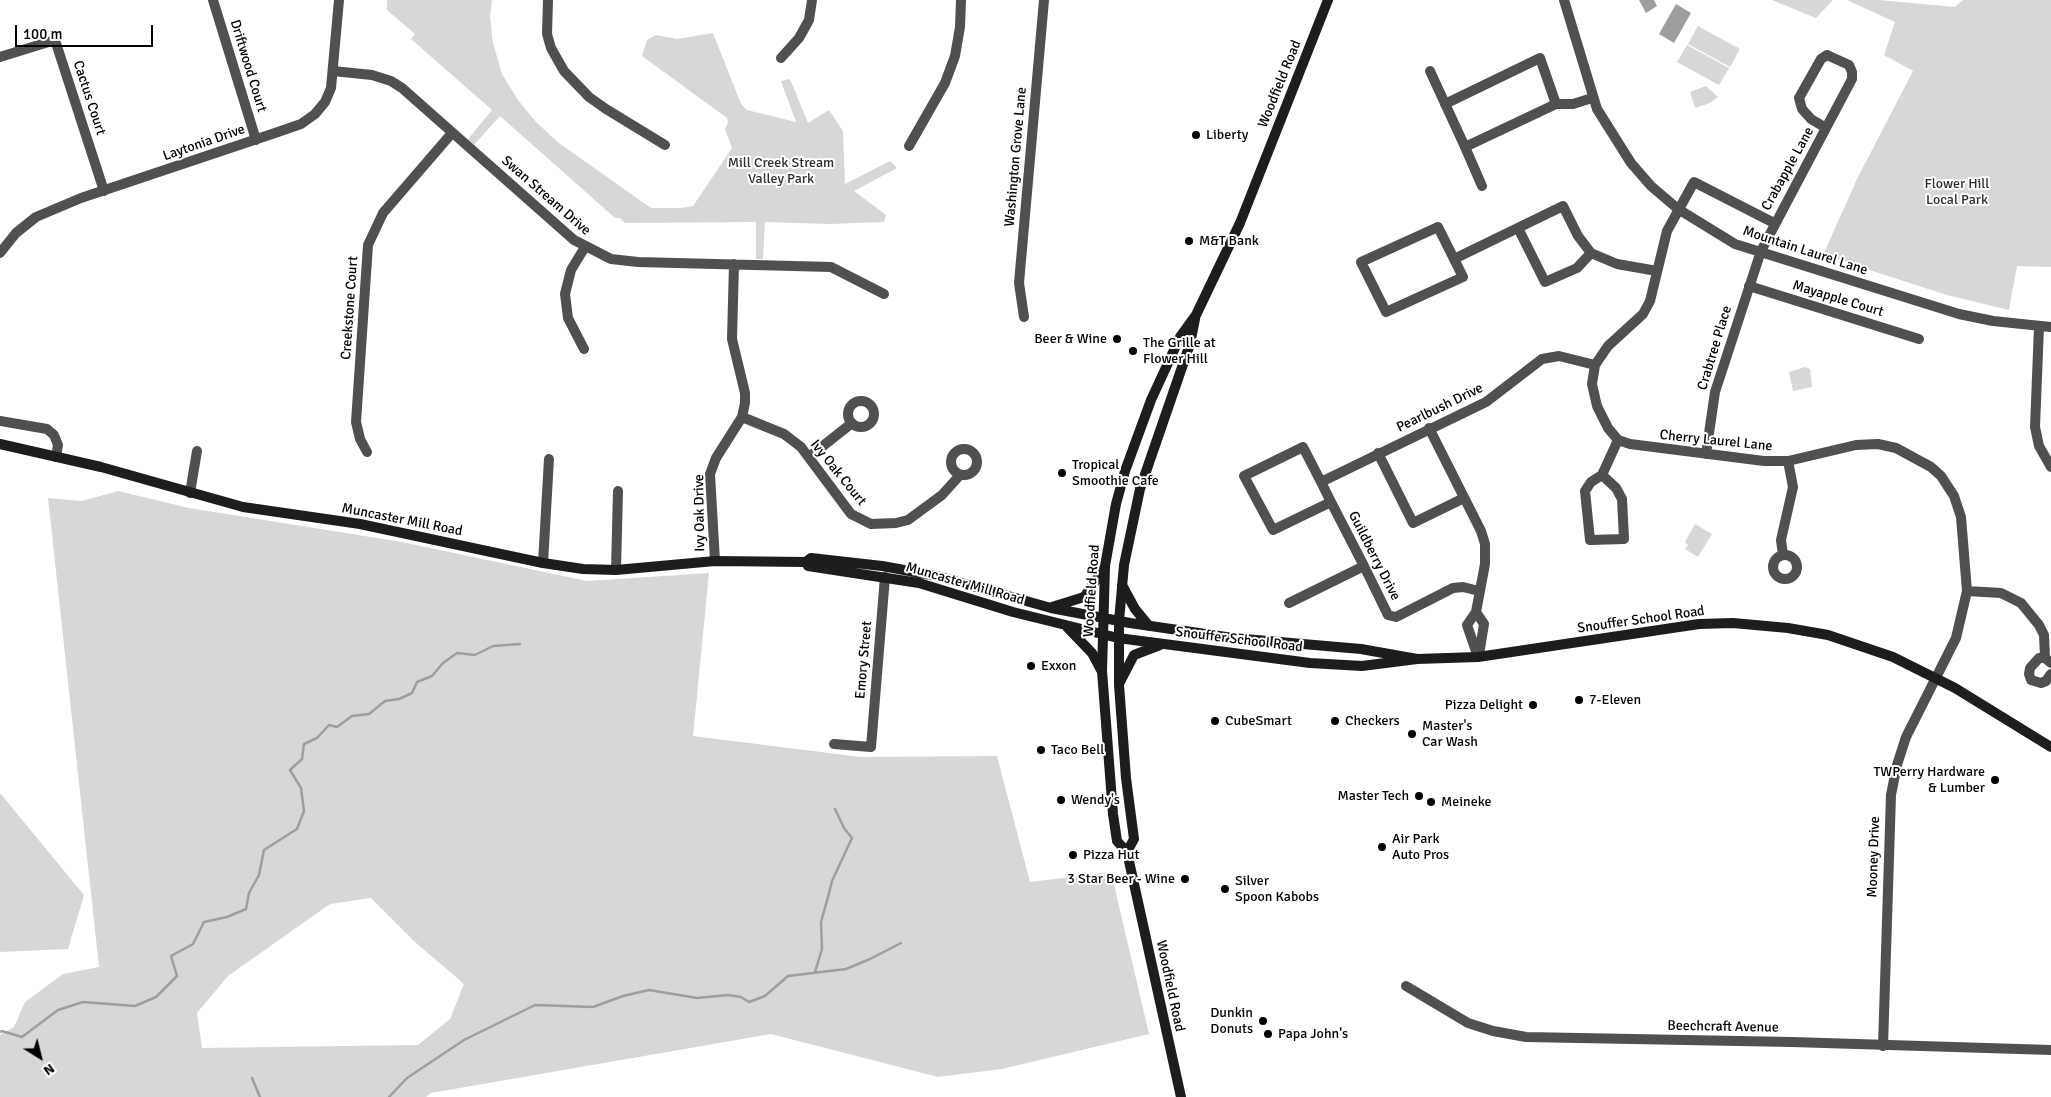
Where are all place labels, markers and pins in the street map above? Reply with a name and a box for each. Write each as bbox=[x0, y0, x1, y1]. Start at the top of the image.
place label: Liberty bbox=[1206, 127, 1248, 143]
marker: Liberty bbox=[1190, 129, 1202, 141]
place label: M&T Bank bbox=[1199, 233, 1259, 249]
marker: M&T Bank bbox=[1183, 235, 1195, 247]
place label: Beer & Wine bbox=[1034, 331, 1107, 347]
marker: Beer & Wine bbox=[1111, 333, 1123, 345]
place label: The Grille at Flower Hill bbox=[1143, 335, 1216, 368]
marker: The Grille at Flower Hill bbox=[1127, 345, 1139, 357]
place label: Tropical Smoothie Cafe bbox=[1072, 457, 1159, 490]
marker: Tropical Smoothie Cafe bbox=[1056, 467, 1068, 479]
place label: Exxon bbox=[1041, 658, 1076, 674]
marker: Exxon bbox=[1025, 660, 1037, 672]
place label: 7-Eleven bbox=[1589, 692, 1641, 708]
marker: 7-Eleven bbox=[1573, 694, 1585, 706]
place label: Pizza Delight bbox=[1445, 697, 1523, 713]
marker: Pizza Delight bbox=[1527, 699, 1539, 711]
place label: CubeSmart bbox=[1225, 713, 1292, 729]
place label: Checkers bbox=[1345, 713, 1400, 729]
marker: CubeSmart bbox=[1209, 715, 1221, 727]
marker: Checkers bbox=[1329, 715, 1341, 727]
place label: Master's Car Wash bbox=[1422, 718, 1478, 750]
marker: Master's Car Wash bbox=[1406, 728, 1418, 740]
place label: Taco Bell bbox=[1051, 742, 1104, 758]
marker: Taco Bell bbox=[1035, 744, 1047, 756]
place label: TWPerry Hardware & Lumber bbox=[1873, 764, 1985, 796]
marker: TWPerry Hardware & Lumber bbox=[1989, 774, 2001, 786]
place label: Master Tech bbox=[1338, 788, 1409, 804]
marker: Master Tech bbox=[1413, 790, 1425, 802]
place label: Wendy's bbox=[1071, 792, 1120, 808]
marker: Wendy's bbox=[1055, 794, 1067, 806]
place label: Meineke bbox=[1441, 794, 1492, 810]
marker: Meineke bbox=[1425, 796, 1437, 808]
place label: Air Park Auto Pros bbox=[1392, 831, 1449, 864]
marker: Air Park Auto Pros bbox=[1376, 841, 1388, 853]
place label: Pizza Hut bbox=[1083, 847, 1139, 863]
marker: Pizza Hut bbox=[1067, 849, 1079, 861]
place label: 3 Star Beer - Wine bbox=[1067, 871, 1175, 887]
marker: 3 Star Beer - Wine bbox=[1179, 873, 1191, 885]
place label: Silver Spoon Kabobs bbox=[1235, 873, 1319, 906]
marker: Silver Spoon Kabobs bbox=[1219, 883, 1231, 895]
place label: Dunkin Donuts bbox=[1210, 1005, 1253, 1038]
marker: Dunkin Donuts bbox=[1257, 1015, 1269, 1027]
place label: Papa John's bbox=[1278, 1026, 1348, 1042]
marker: Papa John's bbox=[1262, 1028, 1274, 1040]

